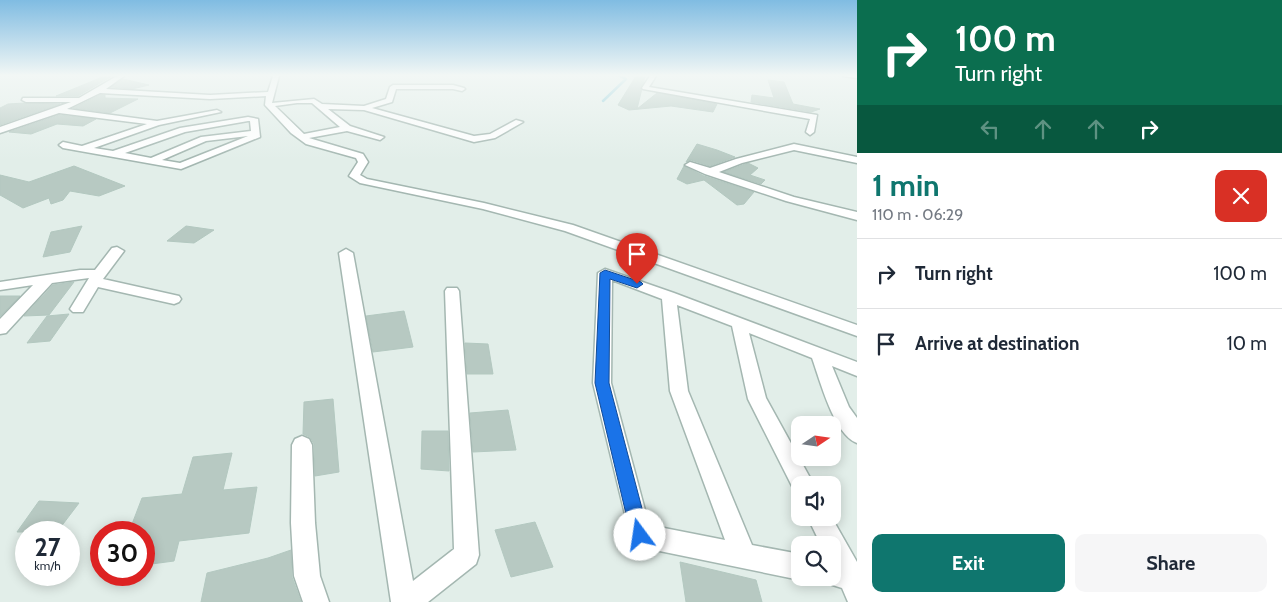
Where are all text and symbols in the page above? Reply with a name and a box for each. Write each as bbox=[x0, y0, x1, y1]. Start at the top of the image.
text: 100 m bbox=[955, 17, 1056, 60]
icon: right bbox=[872, 20, 937, 85]
text: Turn right bbox=[955, 60, 1042, 87]
icon: left bbox=[976, 115, 1004, 143]
icon: ahead bbox=[1029, 115, 1057, 143]
icon: ahead bbox=[1082, 115, 1110, 143]
icon: right bbox=[1135, 115, 1163, 143]
text: 1 min bbox=[872, 167, 940, 204]
button: close bbox=[1215, 170, 1267, 222]
text: 110 m · 06:29 bbox=[872, 205, 963, 224]
pin bbox=[616, 233, 658, 284]
icon: arrive bbox=[623, 240, 651, 268]
icon: right bbox=[872, 260, 900, 288]
text: Turn right bbox=[915, 262, 993, 285]
text: 100 m bbox=[1213, 262, 1267, 285]
icon: arrive bbox=[872, 330, 900, 358]
text: Arrive at destination bbox=[915, 332, 1079, 355]
text: 10 m bbox=[1227, 332, 1267, 355]
north arrow bbox=[791, 416, 841, 466]
map controls bbox=[791, 416, 841, 586]
button: sound bbox=[791, 476, 841, 526]
position arrow bbox=[613, 508, 665, 560]
speed limit sign: 30 bbox=[90, 521, 155, 586]
text: 27 bbox=[35, 532, 60, 562]
button: Exit bbox=[872, 534, 1065, 592]
button: Share bbox=[1075, 534, 1267, 592]
button: search bbox=[791, 536, 841, 586]
text: km/h bbox=[34, 558, 61, 573]

